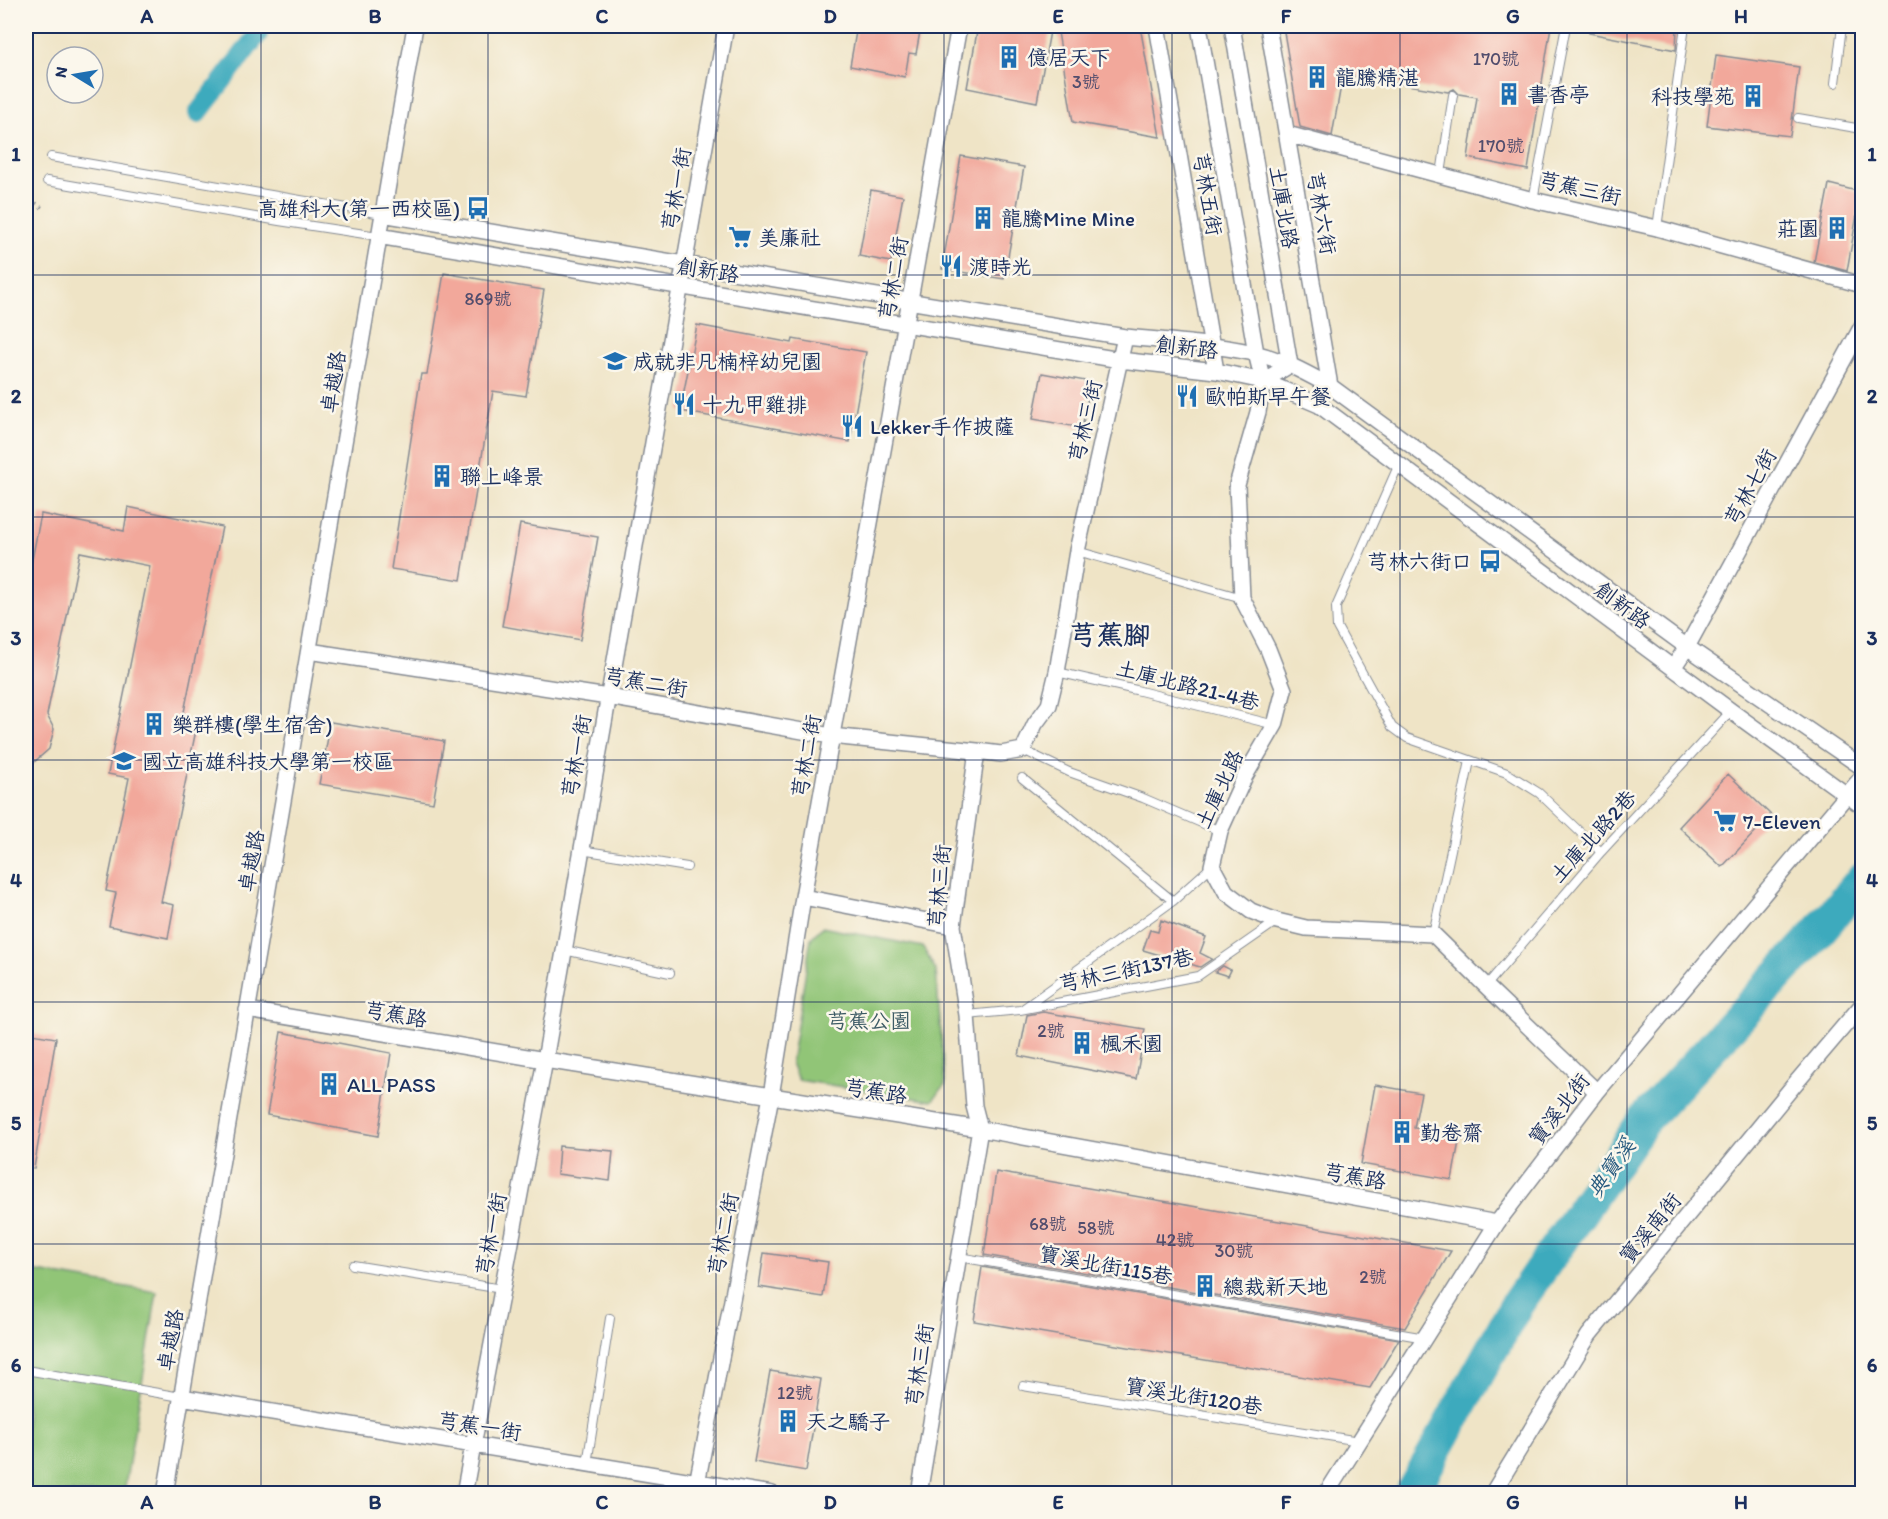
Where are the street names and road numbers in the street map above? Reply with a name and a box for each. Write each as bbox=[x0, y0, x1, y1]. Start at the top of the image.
street label: 芎林一街 bbox=[656, 145, 696, 233]
street label: 芎林五街 bbox=[1188, 150, 1228, 238]
street label: 土庫北路 bbox=[1264, 163, 1304, 251]
street label: 芎蕉三街 bbox=[1536, 166, 1624, 210]
street label: 芎林六街 bbox=[1302, 169, 1342, 257]
street label: 芎林二街 bbox=[873, 234, 913, 322]
street label: 創新路 bbox=[675, 253, 741, 287]
street label: 創新路 bbox=[1154, 331, 1220, 363]
street label: 卓越路 bbox=[316, 349, 350, 415]
street label: 芎林三街 bbox=[1063, 377, 1107, 465]
street label: 芎林七街 bbox=[1719, 444, 1781, 530]
street label: 創新路 bbox=[1590, 576, 1656, 634]
street label: 土庫北路21-4巷 bbox=[1114, 655, 1262, 715]
street label: 芎蕉二街 bbox=[602, 662, 690, 702]
street label: 芎林一街 bbox=[556, 712, 596, 800]
street label: 芎林二街 bbox=[786, 712, 826, 800]
street label: 土庫北路 bbox=[1190, 746, 1248, 832]
street label: 土庫北路2巷 bbox=[1545, 785, 1641, 887]
street label: 卓越路 bbox=[233, 828, 269, 894]
street label: 芎林三街 bbox=[923, 843, 955, 929]
street label: 芎林三街137巷 bbox=[1057, 944, 1195, 996]
street label: 芎蕉路 bbox=[363, 996, 429, 1032]
street label: 寶溪北街 bbox=[1523, 1068, 1595, 1150]
street label: 芎蕉路 bbox=[843, 1074, 909, 1108]
street label: 芎蕉路 bbox=[1322, 1158, 1388, 1194]
street label: 寶溪南街 bbox=[1614, 1187, 1686, 1269]
street label: 芎林一街 bbox=[471, 1190, 511, 1278]
street label: 芎林二街 bbox=[703, 1190, 743, 1278]
street label: 寶溪北街115巷 bbox=[1037, 1241, 1175, 1289]
street label: 卓越路 bbox=[152, 1307, 188, 1373]
street label: 芎林三街 bbox=[900, 1322, 938, 1408]
street label: 寶溪北街120巷 bbox=[1124, 1373, 1264, 1419]
street label: 芎蕉一街 bbox=[437, 1407, 523, 1445]

